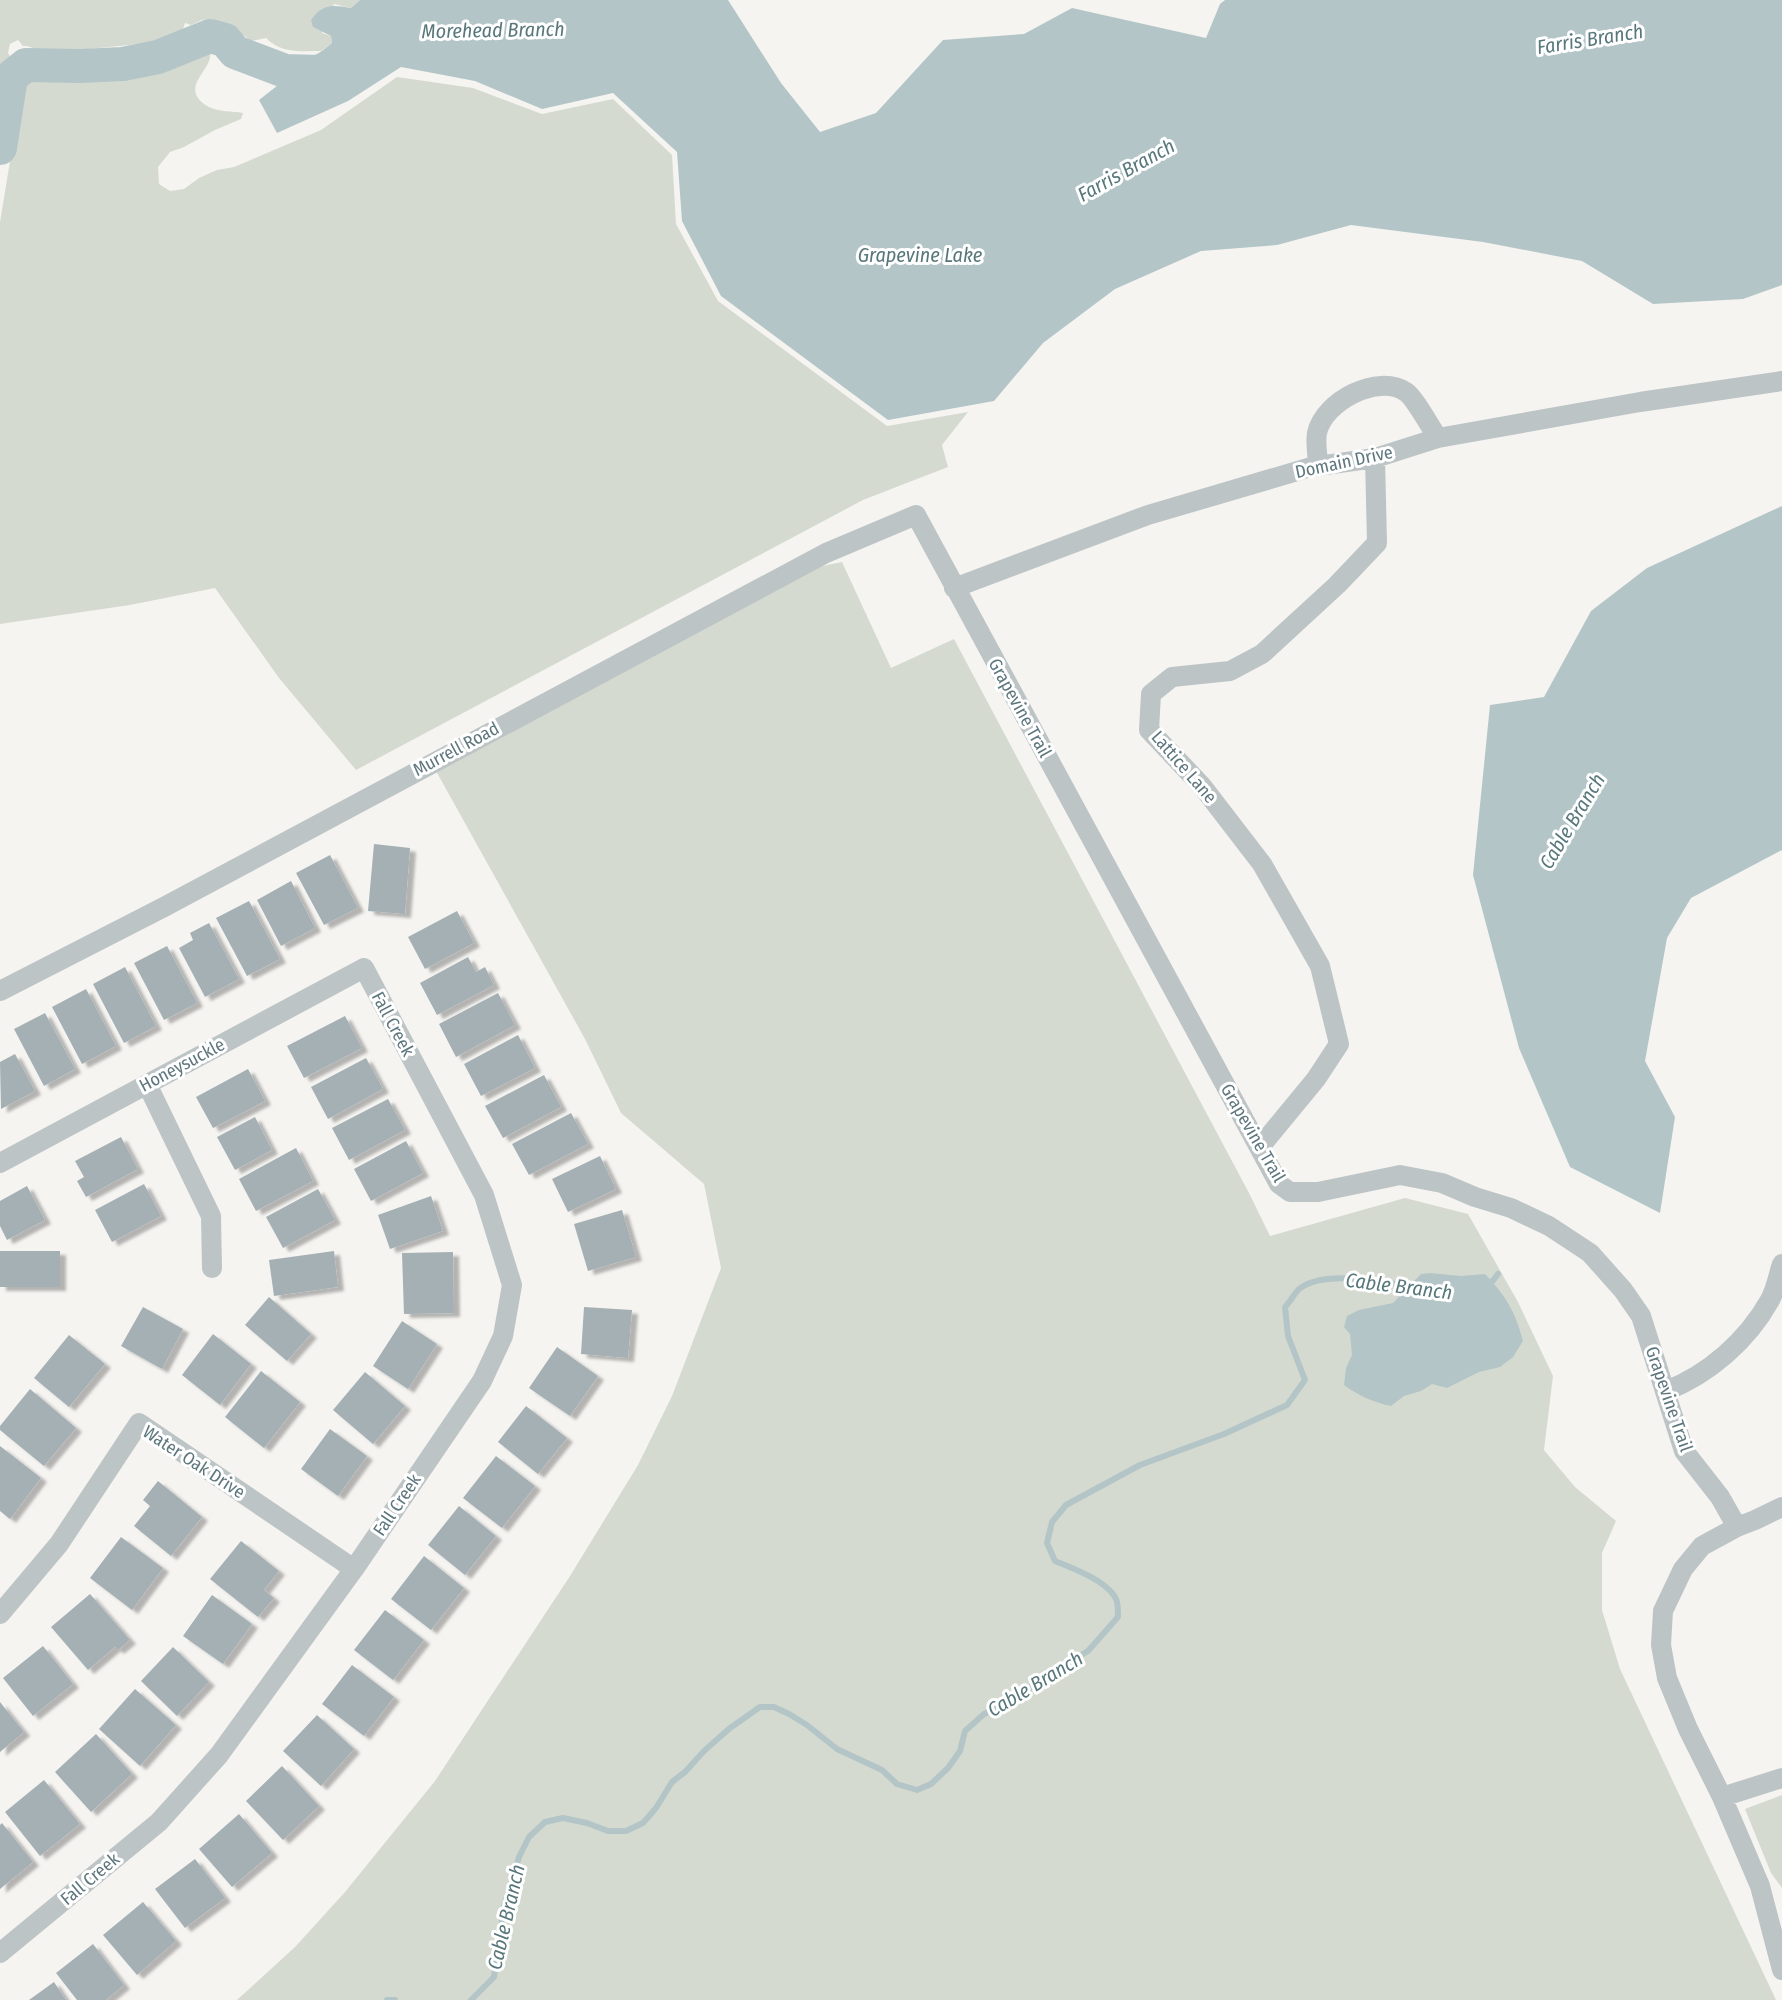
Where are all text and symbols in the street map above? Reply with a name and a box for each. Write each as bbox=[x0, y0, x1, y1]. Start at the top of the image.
water label: Morehead Branch bbox=[421, 17, 565, 43]
water label: Farris Branch bbox=[1535, 19, 1645, 59]
water label: Farris Branch bbox=[1073, 133, 1179, 207]
water label: Grapevine Lake bbox=[858, 243, 983, 267]
street label: Domain Drive bbox=[1293, 441, 1395, 483]
street label: Grapevine Trail bbox=[984, 655, 1056, 762]
street label: Murrell Road bbox=[409, 717, 503, 781]
street label: Lattice Lane bbox=[1147, 726, 1221, 808]
water label: Cable Branch bbox=[1534, 769, 1610, 873]
street label: Fall Creek bbox=[367, 988, 419, 1061]
street label: Honeysuckle bbox=[136, 1033, 228, 1097]
street label: Grapevine Trail bbox=[1216, 1080, 1290, 1186]
water label: Cable Branch bbox=[1344, 1268, 1454, 1304]
street label: Grapevine Trail bbox=[1641, 1343, 1697, 1455]
street label: Water Oak Drive bbox=[139, 1421, 249, 1503]
street label: Fall Creek bbox=[368, 1469, 426, 1540]
water label: Cable Branch bbox=[983, 1646, 1087, 1722]
street label: Fall Creek bbox=[56, 1848, 124, 1910]
water label: Cable Branch bbox=[482, 1862, 530, 1972]

